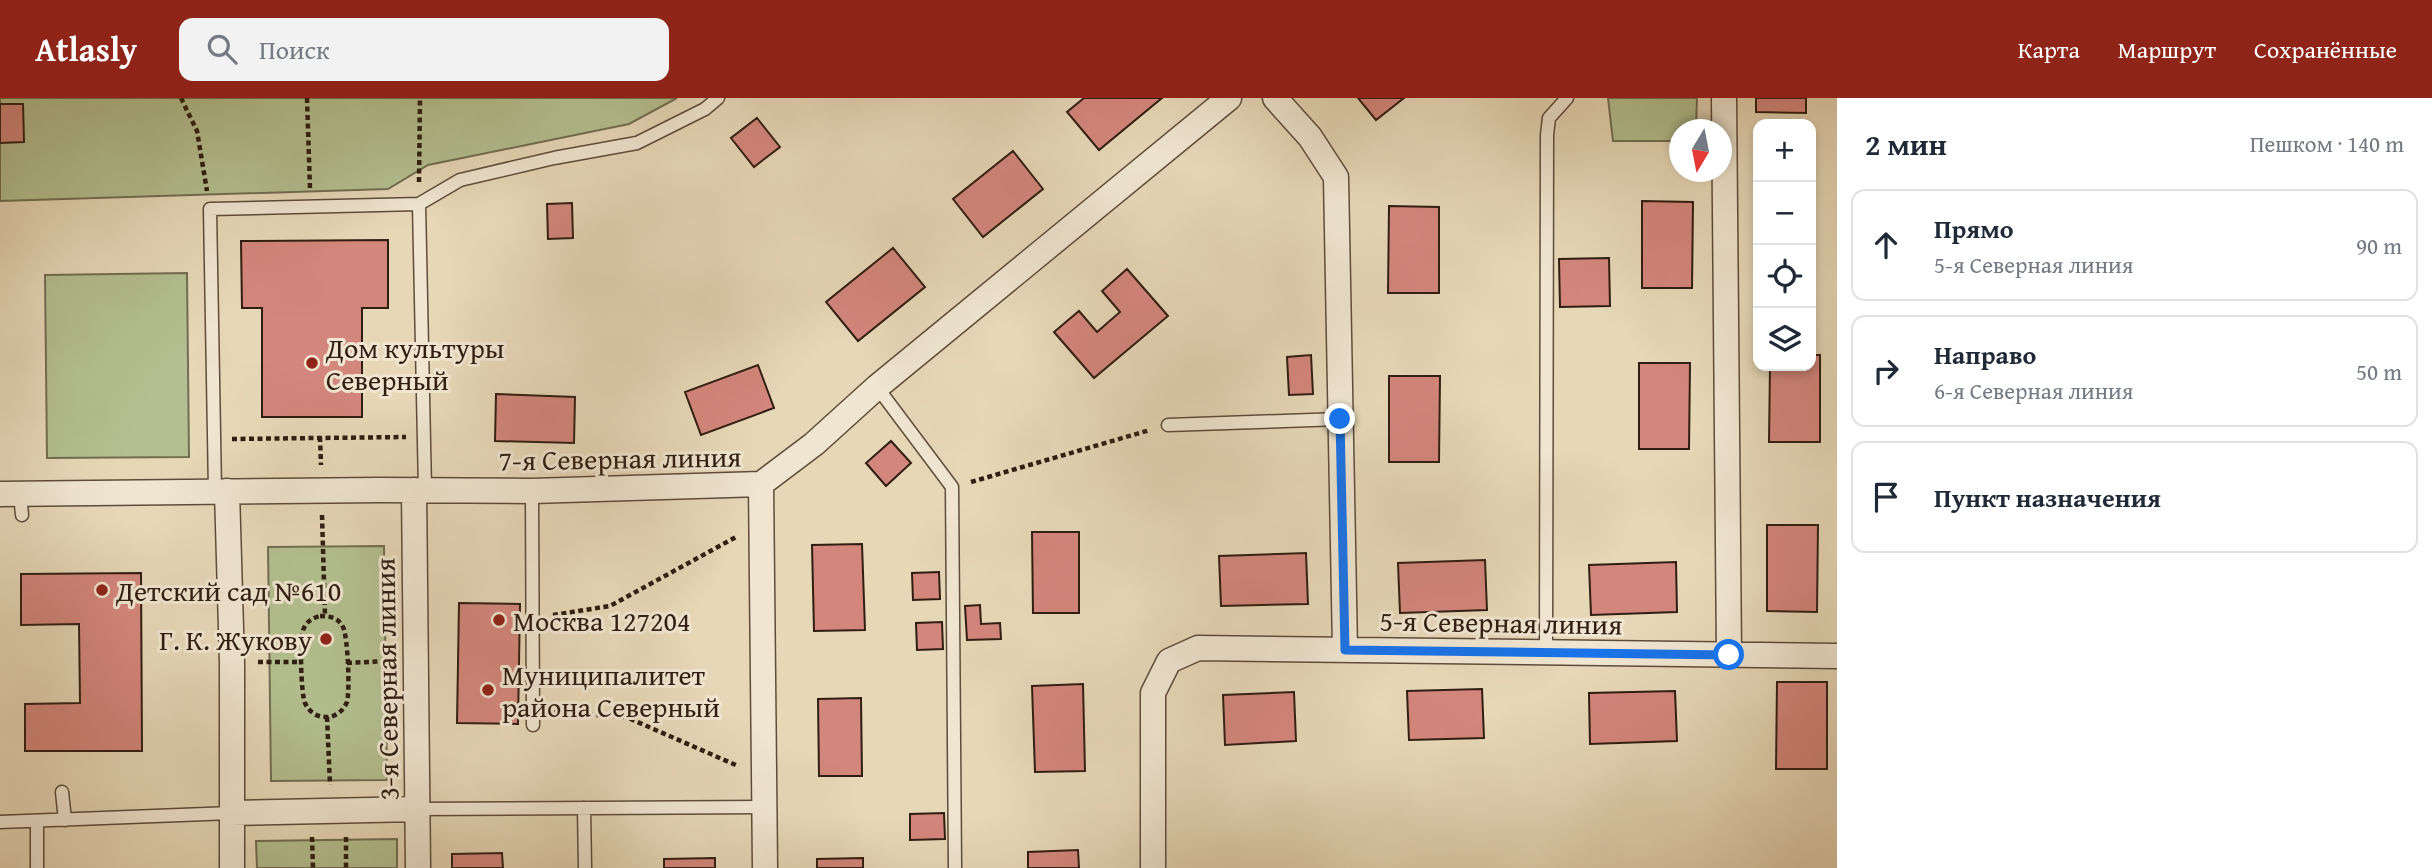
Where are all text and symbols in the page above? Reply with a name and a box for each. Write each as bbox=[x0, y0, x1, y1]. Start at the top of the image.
search box bbox=[179, 18, 669, 81]
text: Atlasly bbox=[35, 25, 137, 73]
icon: search bbox=[203, 30, 241, 68]
text: Поиск bbox=[259, 30, 330, 69]
text: Карта bbox=[2018, 32, 2080, 67]
text: Маршрут bbox=[2118, 32, 2216, 67]
text: Сохранённые bbox=[2254, 32, 2397, 67]
north arrow bbox=[1669, 119, 1732, 182]
map controls bbox=[1753, 119, 1816, 371]
button: + bbox=[1753, 119, 1816, 182]
text: 2 мин bbox=[1865, 122, 1947, 166]
text: Пешком · 140 m bbox=[2250, 127, 2404, 160]
button: − bbox=[1753, 182, 1816, 245]
text: Прямо bbox=[1934, 209, 2014, 248]
icon: ahead bbox=[1867, 226, 1905, 264]
text: 90 m bbox=[2356, 229, 2402, 262]
button: locate bbox=[1753, 245, 1816, 308]
text: 5-я Северная линия bbox=[1934, 248, 2133, 281]
button: layers bbox=[1753, 308, 1816, 371]
place label: Дом культуры Северный bbox=[325, 327, 504, 400]
text: Направо bbox=[1934, 335, 2036, 374]
icon: right bbox=[1867, 352, 1905, 390]
marker: Дом культуры Северный bbox=[304, 355, 320, 371]
text: 50 m bbox=[2356, 355, 2402, 388]
text: 6-я Северная линия bbox=[1934, 374, 2133, 407]
route end bbox=[1324, 403, 1355, 434]
street label: 7-я Северная линия bbox=[498, 435, 742, 481]
icon: arrive bbox=[1867, 478, 1905, 516]
text: Пункт назначения bbox=[1934, 478, 2161, 517]
street label: 3-я Северная линия bbox=[363, 557, 409, 801]
place label: Детский сад №610 bbox=[115, 570, 341, 611]
marker: Детский сад №610 bbox=[94, 582, 110, 598]
street label: 5-я Северная линия bbox=[1379, 599, 1623, 645]
place label: Москва 127204 bbox=[513, 600, 690, 641]
marker: Москва 127204 bbox=[491, 612, 507, 628]
place label: Г. К. Жукову bbox=[159, 619, 312, 660]
marker: Г. К. Жукову bbox=[318, 631, 334, 647]
route start bbox=[1713, 639, 1744, 670]
place label: Муниципалитет района Северный bbox=[502, 654, 720, 727]
marker: Муниципалитет района Северный bbox=[480, 682, 496, 698]

